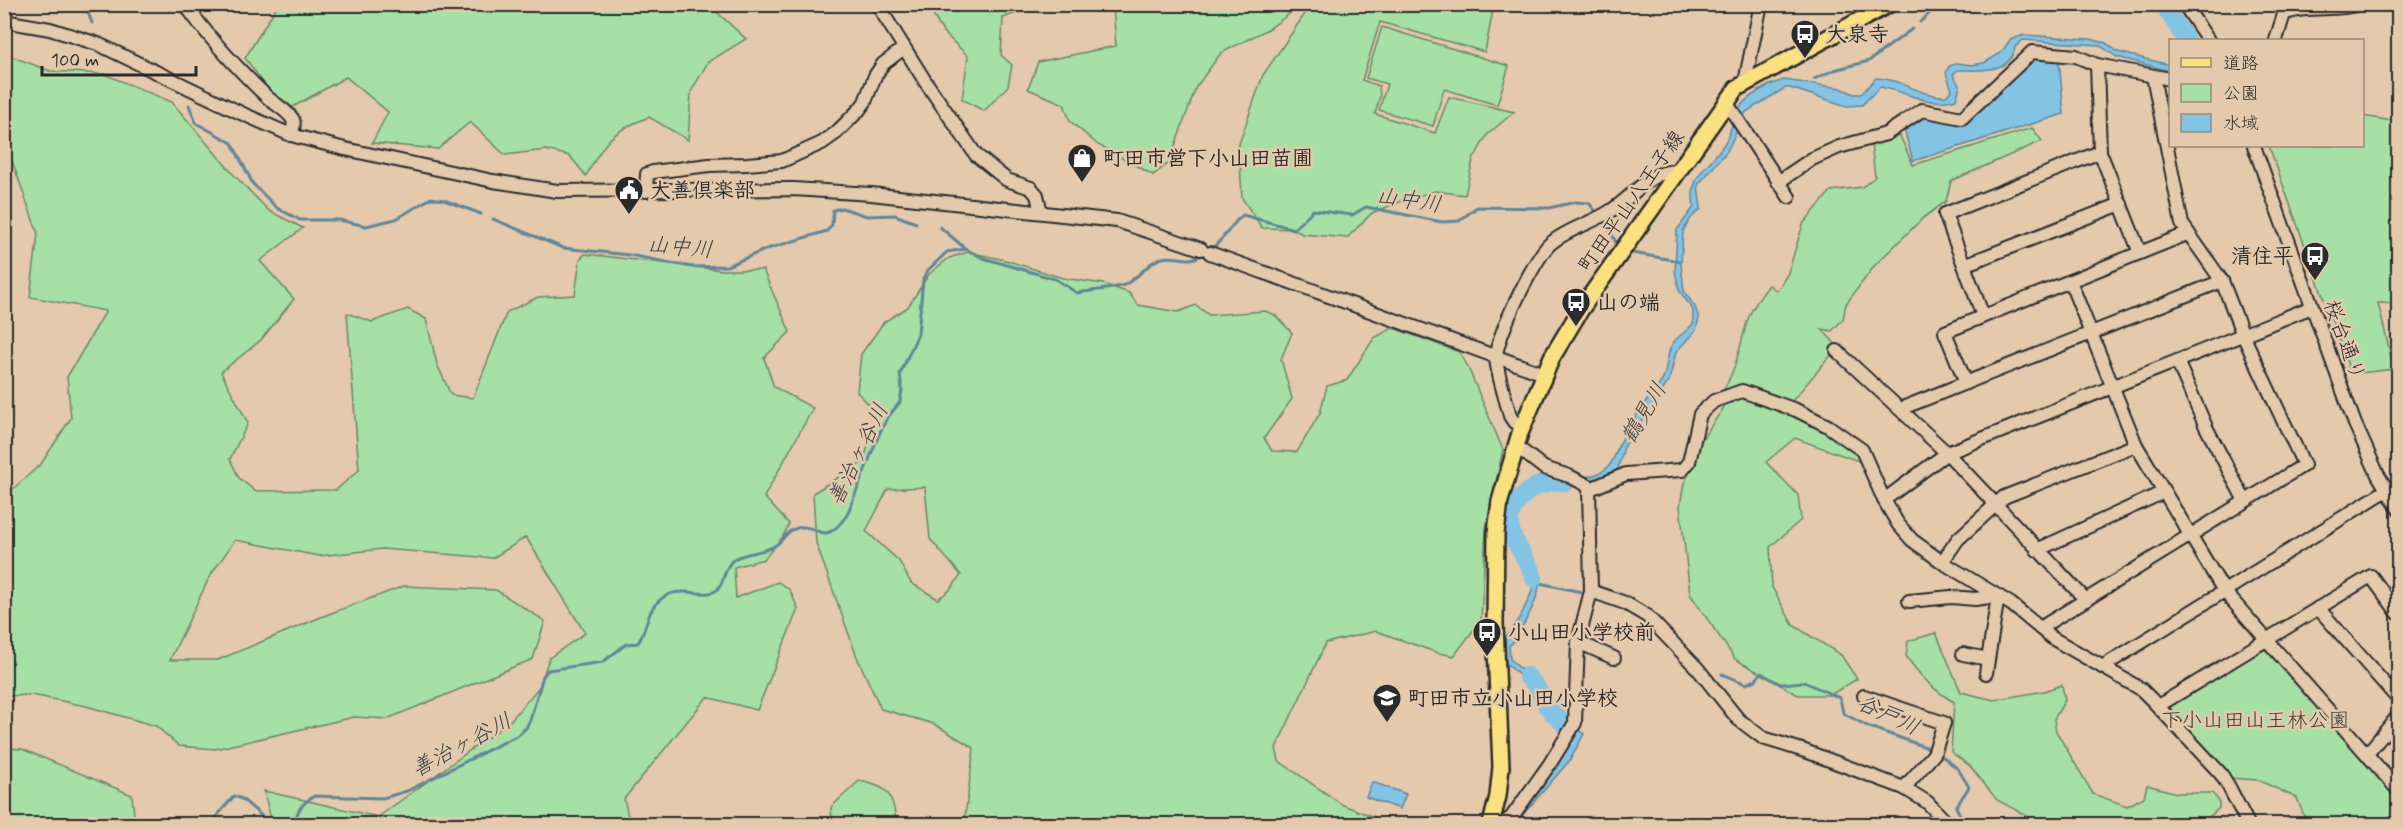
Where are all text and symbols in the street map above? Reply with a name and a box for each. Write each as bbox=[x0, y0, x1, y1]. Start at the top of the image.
bus stop icon: 大泉寺 bbox=[1789, 18, 1821, 60]
place label: 大泉寺 bbox=[1826, 21, 1889, 49]
scale bar bbox=[42, 39, 196, 77]
legend bbox=[2169, 39, 2364, 147]
text: 100 m bbox=[51, 49, 99, 73]
text: 道路 bbox=[2223, 52, 2259, 76]
text: 公園 bbox=[2223, 82, 2259, 106]
text: 水域 bbox=[2223, 112, 2259, 136]
street label: 町田平山八王子線 bbox=[1572, 125, 1691, 278]
shop icon: 町田市営下小山田苗圃 bbox=[1066, 142, 1098, 184]
place label: 町田市営下小山田苗圃 bbox=[1103, 145, 1313, 173]
public building icon: 大善倶楽部 bbox=[613, 174, 645, 216]
place label: 大善倶楽部 bbox=[650, 177, 755, 205]
water label: 山中川 bbox=[1374, 182, 1443, 220]
water label: 山中川 bbox=[646, 231, 714, 265]
bus stop icon: 清住平 bbox=[2299, 240, 2331, 282]
place label: 清住平 bbox=[2231, 243, 2294, 271]
bus stop icon: 山の端 bbox=[1560, 286, 1592, 328]
place label: 山の端 bbox=[1597, 289, 1660, 317]
street label: 桜台通り bbox=[2317, 296, 2372, 385]
water label: 鶴見川 bbox=[1616, 378, 1674, 449]
water label: 善治ヶ谷川 bbox=[822, 399, 895, 510]
bus stop icon: 小山田小学校前 bbox=[1471, 616, 1503, 658]
place label: 小山田小学校前 bbox=[1508, 619, 1655, 647]
school or university icon: 町田市立小山田小学校 bbox=[1371, 682, 1403, 724]
place label: 町田市立小山田小学校 bbox=[1408, 685, 1618, 713]
water label: 谷戸川 bbox=[1852, 689, 1924, 742]
park label: 下小山田山王林公園 bbox=[2161, 707, 2350, 735]
water label: 善治ヶ谷川 bbox=[407, 708, 517, 784]

